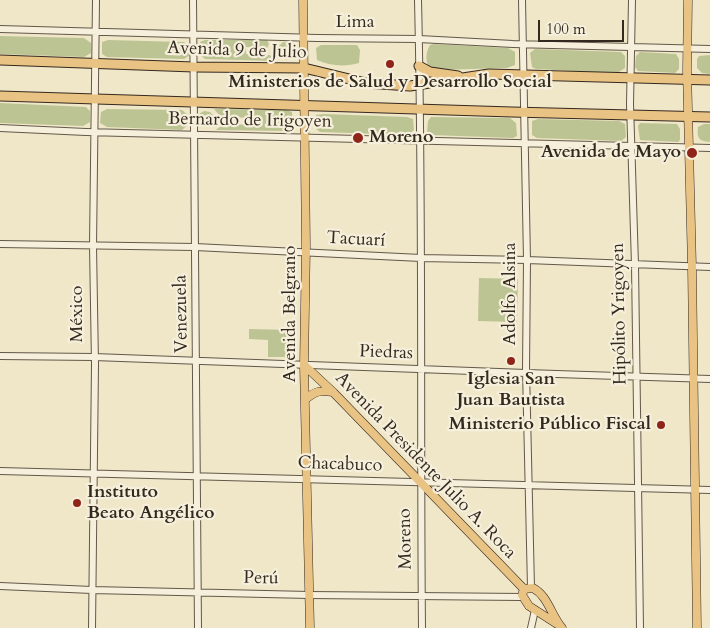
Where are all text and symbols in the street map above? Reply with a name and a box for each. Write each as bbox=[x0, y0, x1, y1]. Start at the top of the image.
scale bar bbox=[540, 10, 626, 42]
street label: Lima bbox=[336, 12, 374, 34]
text: 100 m bbox=[546, 19, 586, 39]
street label: Avenida 9 de Julio bbox=[167, 38, 307, 64]
marker: Ministerios de Salud y Desarrollo Social bbox=[384, 58, 396, 70]
place label: Ministerios de Salud y Desarrollo Social bbox=[228, 72, 552, 94]
street label: Bernardo de Irigoyen bbox=[168, 109, 332, 133]
place label: Moreno bbox=[369, 127, 434, 149]
marker: Moreno bbox=[351, 131, 365, 145]
place label: Avenida de Mayo bbox=[541, 142, 681, 164]
marker: Avenida de Mayo bbox=[685, 146, 699, 160]
street label: Tacuarí bbox=[326, 228, 386, 252]
street label: Adolfo Alsina bbox=[500, 242, 522, 346]
street label: Hipólito Yrigoyen bbox=[608, 243, 632, 385]
street label: Avenida Belgrano bbox=[280, 246, 302, 382]
street label: Venezuela bbox=[171, 275, 193, 353]
street label: México bbox=[67, 285, 89, 343]
street label: Piedras bbox=[359, 341, 413, 365]
marker: Iglesia San Juan Bautista bbox=[505, 355, 517, 367]
street label: Avenida Presidente Julio A. Roca bbox=[330, 368, 520, 564]
place label: Iglesia San Juan Bautista bbox=[457, 369, 565, 412]
place label: Ministerio Público Fiscal bbox=[449, 414, 651, 436]
marker: Ministerio Público Fiscal bbox=[655, 419, 667, 431]
street label: Chacabuco bbox=[297, 453, 383, 477]
place label: Instituto Beato Angélico bbox=[87, 482, 214, 524]
marker: Instituto Beato Angélico bbox=[71, 497, 83, 509]
street label: Moreno bbox=[395, 508, 417, 570]
street label: Perú bbox=[243, 568, 279, 590]

